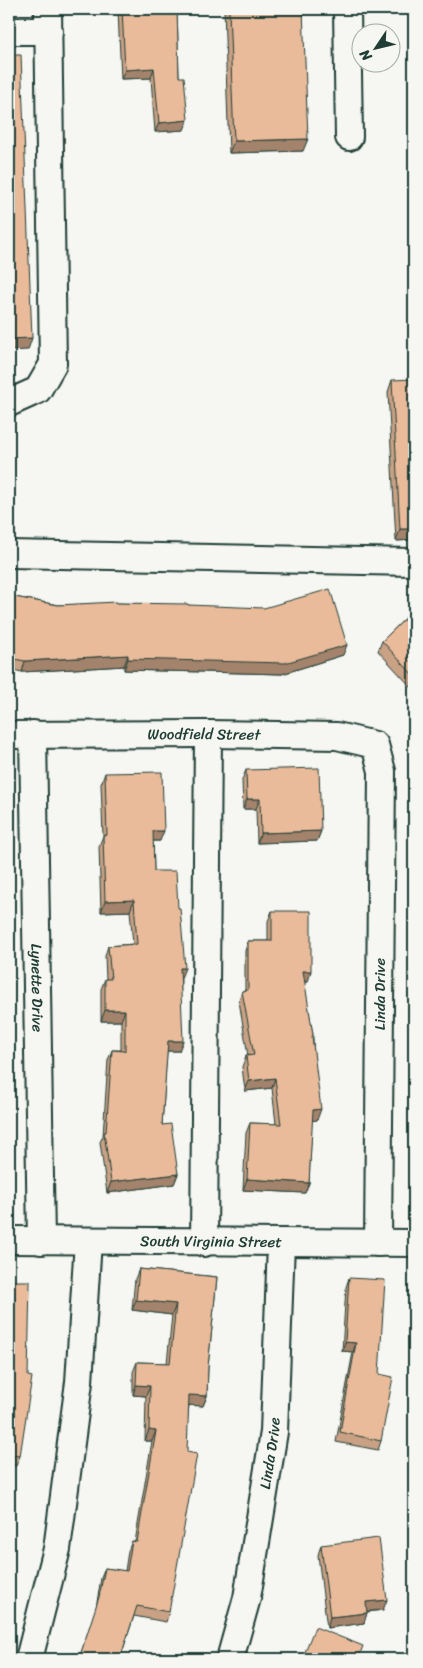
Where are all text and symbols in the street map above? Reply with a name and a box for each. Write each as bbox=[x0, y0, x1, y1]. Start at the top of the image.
north arrow bbox=[350, 22, 400, 72]
text: N bbox=[353, 44, 379, 67]
street label: Woodfield Street bbox=[148, 721, 262, 748]
street label: Lynette Drive bbox=[23, 943, 51, 1033]
street label: Linda Drive bbox=[367, 957, 393, 1030]
street label: South Virginia Street bbox=[140, 1228, 282, 1255]
street label: Linda Drive bbox=[252, 1417, 288, 1491]

